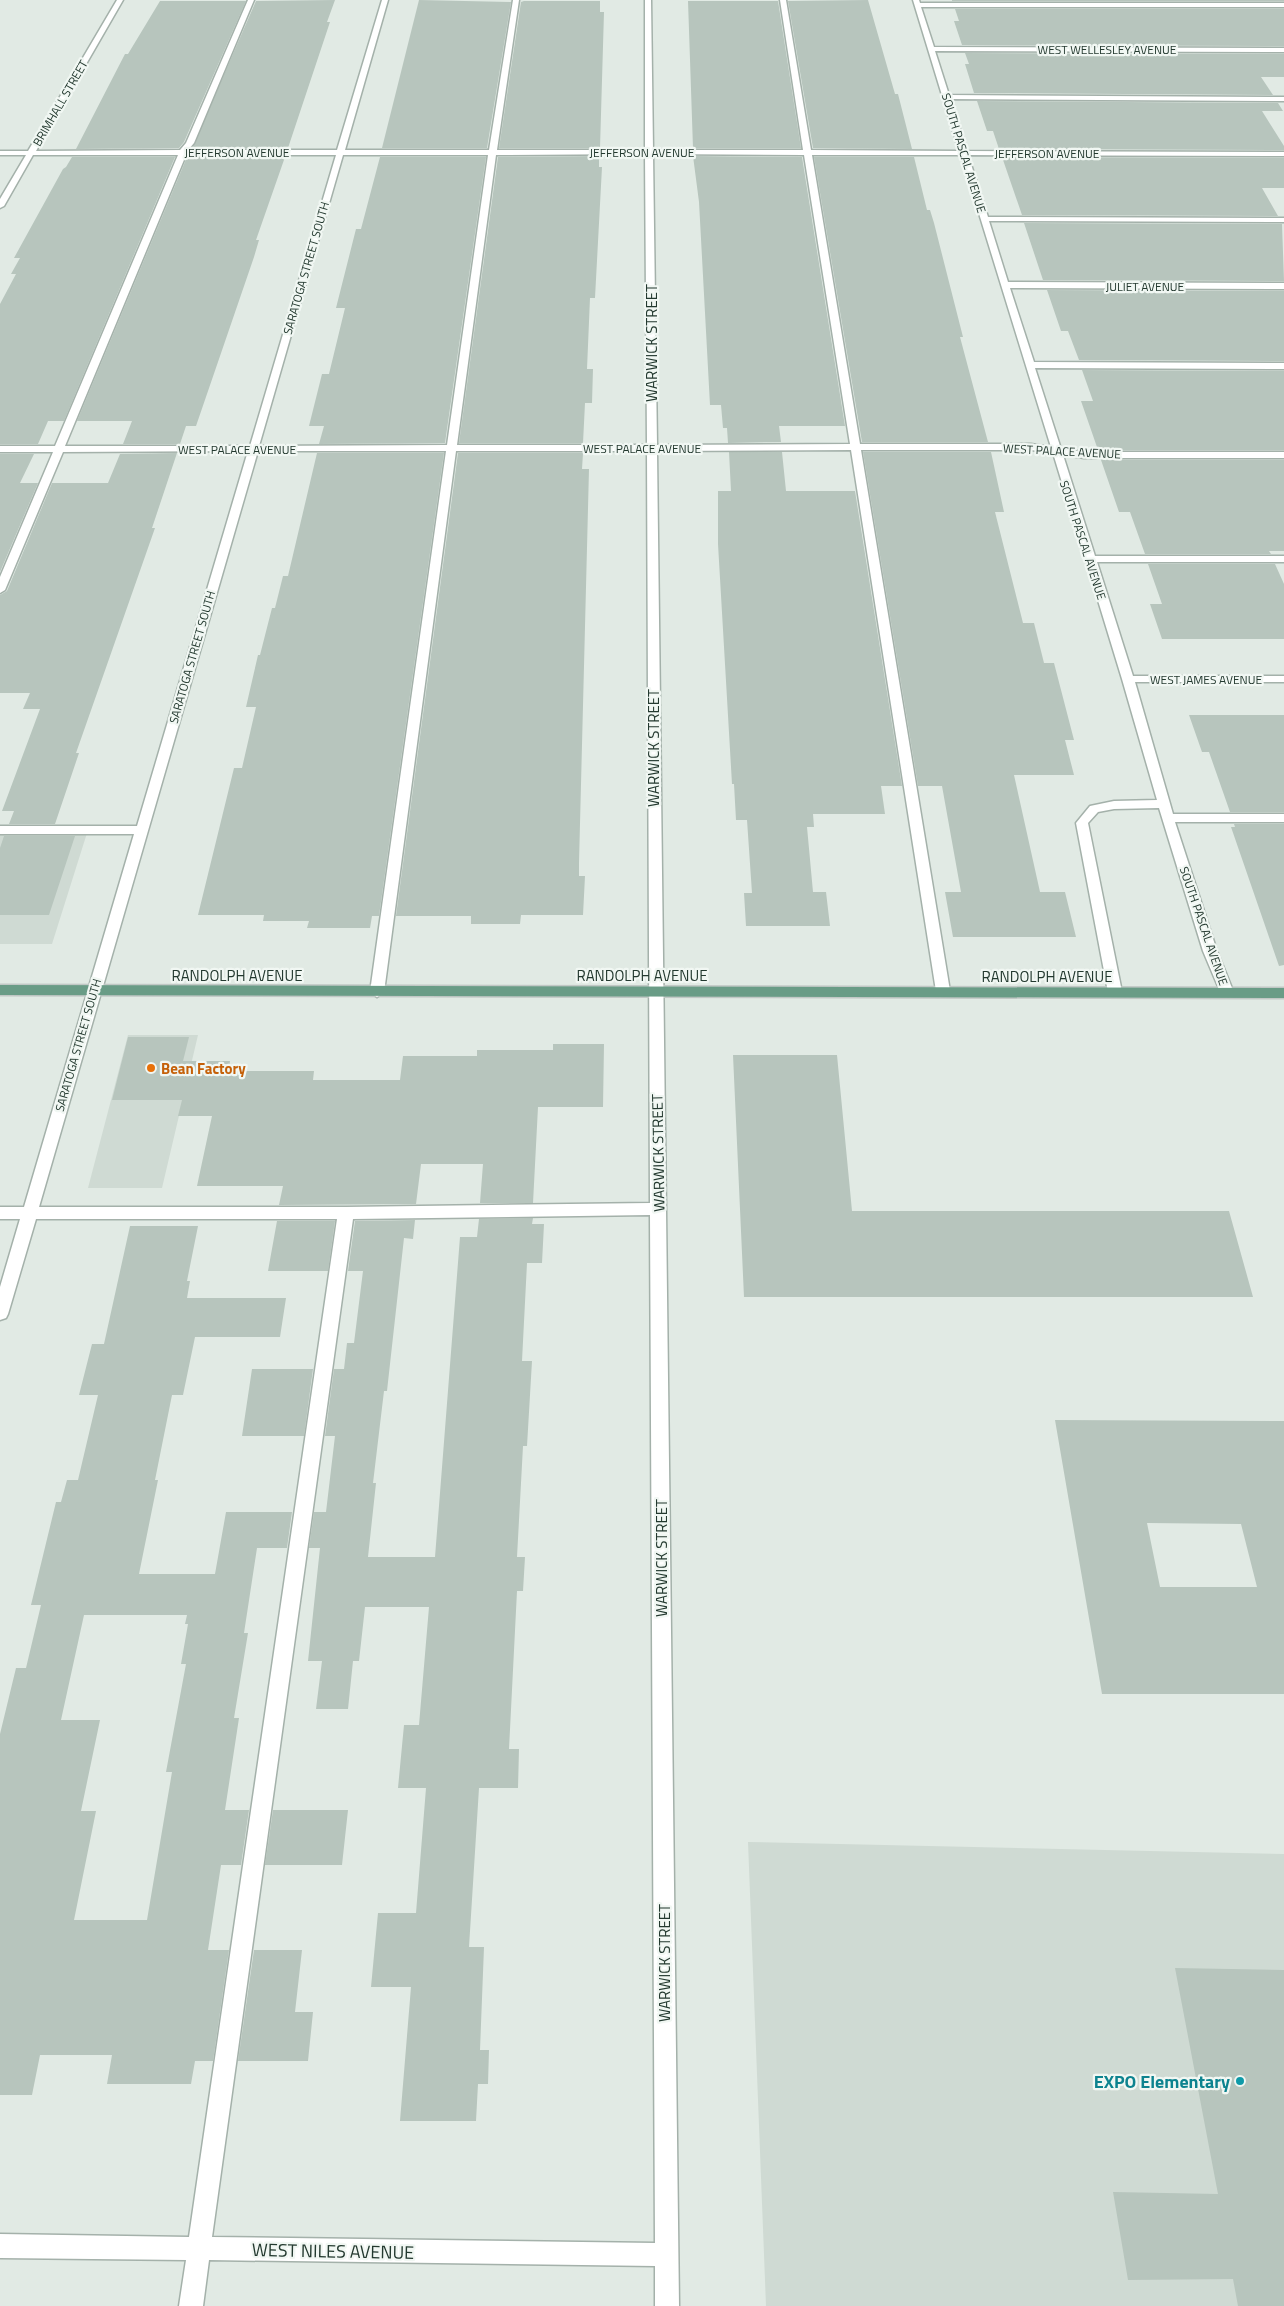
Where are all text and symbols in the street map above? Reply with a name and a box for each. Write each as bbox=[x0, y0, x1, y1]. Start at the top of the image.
street label: WEST WELLESLEY AVENUE bbox=[1038, 40, 1177, 59]
street label: BRIMHALL STREET bbox=[28, 56, 93, 150]
street label: SOUTH PASCAL AVENUE bbox=[937, 91, 991, 216]
street label: JEFFERSON AVENUE bbox=[185, 143, 290, 162]
street label: JEFFERSON AVENUE bbox=[590, 143, 695, 162]
street label: JEFFERSON AVENUE bbox=[995, 144, 1100, 163]
street label: SARATOGA STREET SOUTH bbox=[278, 199, 334, 337]
street label: JULIET AVENUE bbox=[1106, 277, 1185, 296]
street label: WARWICK STREET bbox=[640, 284, 663, 402]
street label: WEST PALACE AVENUE bbox=[1003, 438, 1122, 464]
street label: WEST PALACE AVENUE bbox=[583, 439, 701, 458]
street label: WEST PALACE AVENUE bbox=[178, 440, 296, 459]
street label: SOUTH PASCAL AVENUE bbox=[1055, 478, 1111, 602]
street label: SARATOGA STREET SOUTH bbox=[164, 588, 220, 726]
street label: WEST JAMES AVENUE bbox=[1150, 670, 1262, 689]
street label: WARWICK STREET bbox=[642, 689, 665, 807]
street label: SOUTH PASCAL AVENUE bbox=[1175, 864, 1233, 988]
street label: RANDOLPH AVENUE bbox=[172, 964, 302, 987]
street label: RANDOLPH AVENUE bbox=[577, 964, 707, 987]
street label: RANDOLPH AVENUE bbox=[982, 965, 1112, 988]
street label: SARATOGA STREET SOUTH bbox=[50, 976, 106, 1114]
place label: Bean Factory bbox=[161, 1057, 246, 1080]
marker: Bean Factory bbox=[145, 1062, 157, 1074]
street label: WARWICK STREET bbox=[645, 1094, 671, 1212]
street label: WARWICK STREET bbox=[650, 1499, 673, 1617]
street label: WARWICK STREET bbox=[653, 1904, 676, 2022]
place label: EXPO Elementary bbox=[1094, 2068, 1230, 2095]
marker: EXPO Elementary bbox=[1234, 2075, 1246, 2087]
street label: WEST NILES AVENUE bbox=[252, 2236, 414, 2266]

